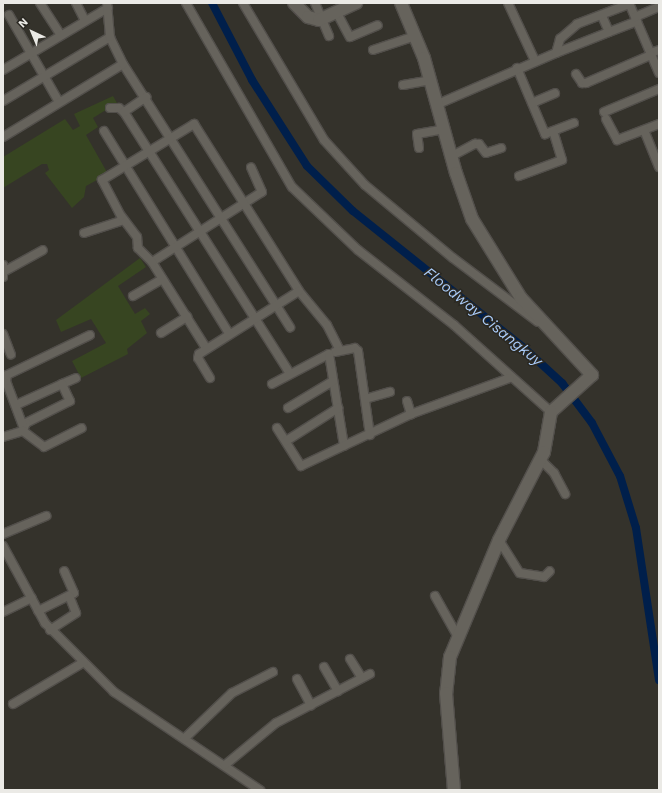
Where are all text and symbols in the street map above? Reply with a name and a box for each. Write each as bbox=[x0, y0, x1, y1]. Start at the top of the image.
north arrow bbox=[12, 12, 52, 52]
text: N bbox=[16, 15, 31, 31]
water label: Floodway Cisangkuy bbox=[420, 264, 546, 370]

